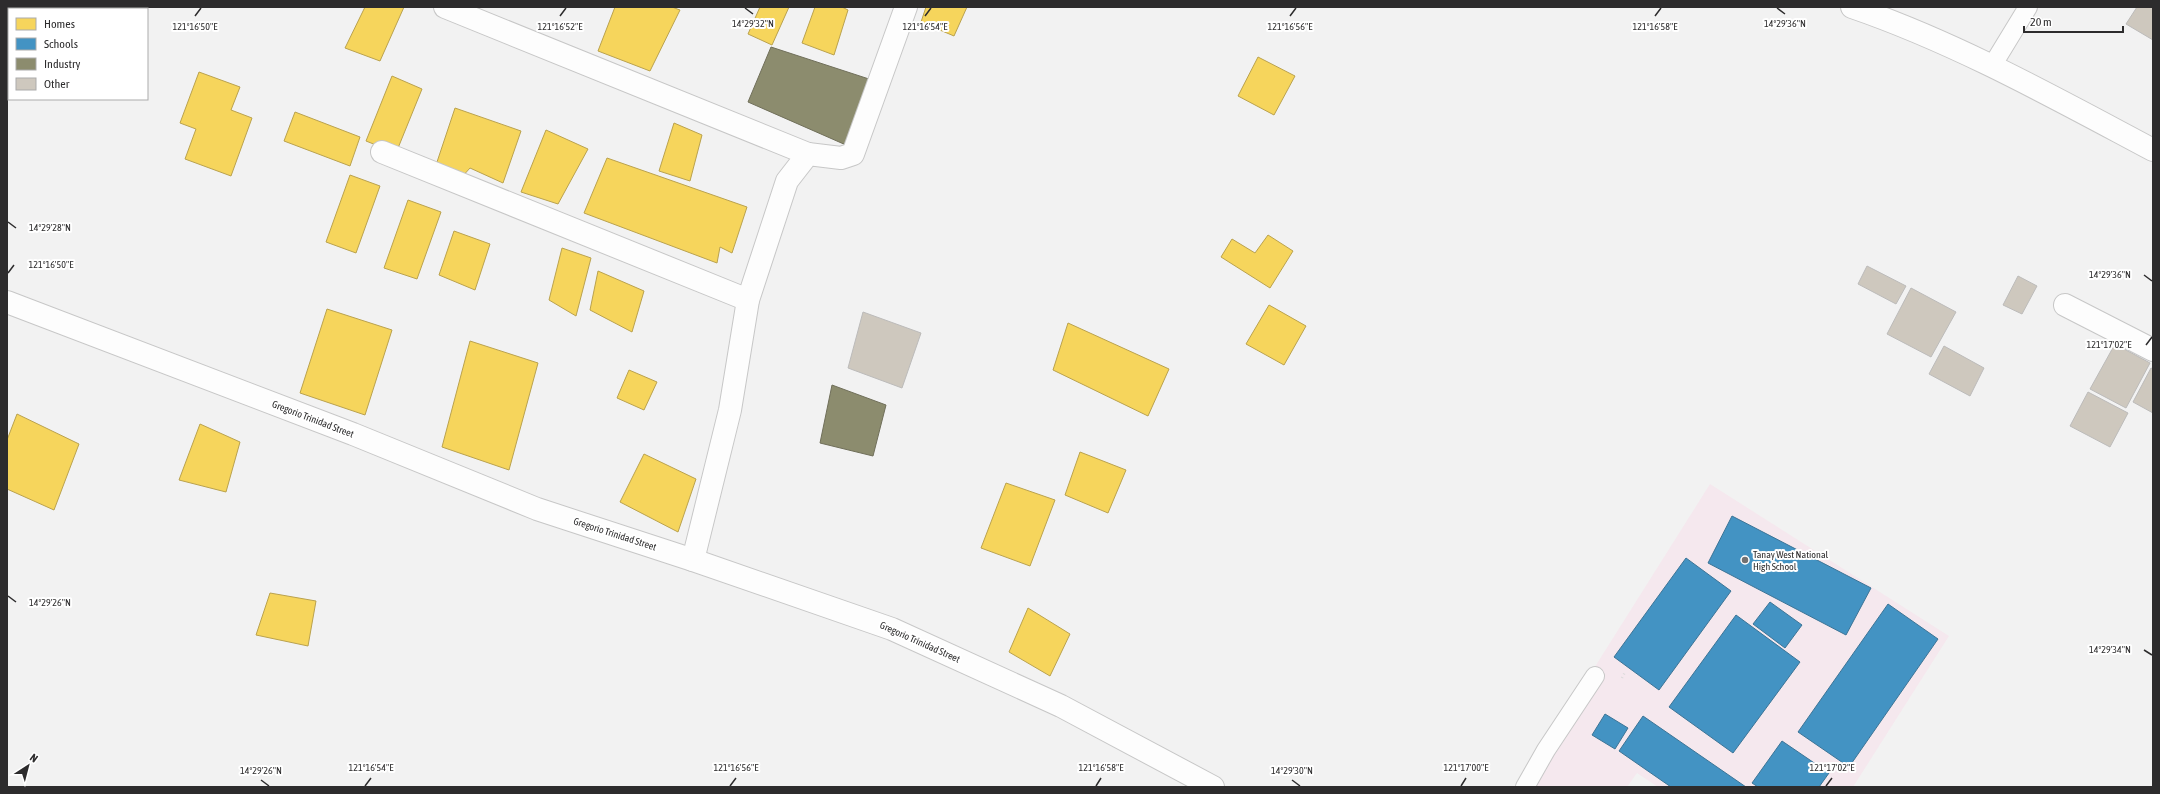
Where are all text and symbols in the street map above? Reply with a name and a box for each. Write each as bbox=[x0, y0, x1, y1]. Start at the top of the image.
legend bbox=[8, 8, 148, 100]
scale bar bbox=[2024, 8, 2123, 34]
text: 20 m bbox=[2030, 15, 2052, 29]
text: Homes bbox=[44, 17, 75, 31]
text: 14°29'32"N bbox=[732, 18, 774, 29]
text: 14°29'36"N bbox=[1764, 18, 1806, 29]
text: 121°16'50"E bbox=[173, 21, 218, 32]
text: 121°16'52"E bbox=[538, 21, 583, 32]
text: 121°16'54"E bbox=[903, 21, 948, 32]
text: 121°16'56"E bbox=[1268, 21, 1313, 32]
text: 121°16'58"E bbox=[1633, 21, 1678, 32]
text: Schools bbox=[44, 37, 78, 51]
text: Industry bbox=[44, 57, 81, 71]
text: Other bbox=[44, 77, 70, 91]
text: 14°29'28"N bbox=[29, 222, 71, 233]
text: 121°16'50"E bbox=[29, 259, 74, 270]
text: 14°29'36"N bbox=[2089, 269, 2131, 280]
text: 121°17'02"E bbox=[2087, 339, 2132, 350]
street label: Gregorio Trinidad Street bbox=[271, 398, 355, 440]
street label: Gregorio Trinidad Street bbox=[572, 515, 658, 553]
place label: Tanay West National High School bbox=[1753, 549, 1829, 572]
marker: Tanay West National High School bbox=[1740, 555, 1750, 565]
text: 14°29'26"N bbox=[29, 597, 71, 608]
street label: Gregorio Trinidad Street bbox=[878, 619, 962, 665]
text: 14°29'34"N bbox=[2089, 644, 2131, 655]
north arrow bbox=[8, 746, 48, 786]
text: N bbox=[28, 751, 40, 765]
text: 121°16'54"E bbox=[349, 762, 394, 773]
text: 121°16'56"E bbox=[714, 762, 759, 773]
text: 121°16'58"E bbox=[1079, 762, 1124, 773]
text: 121°17'00"E bbox=[1444, 762, 1489, 773]
text: 121°17'02"E bbox=[1810, 762, 1855, 773]
text: 14°29'26"N bbox=[240, 765, 282, 776]
text: 14°29'30"N bbox=[1271, 765, 1313, 776]

